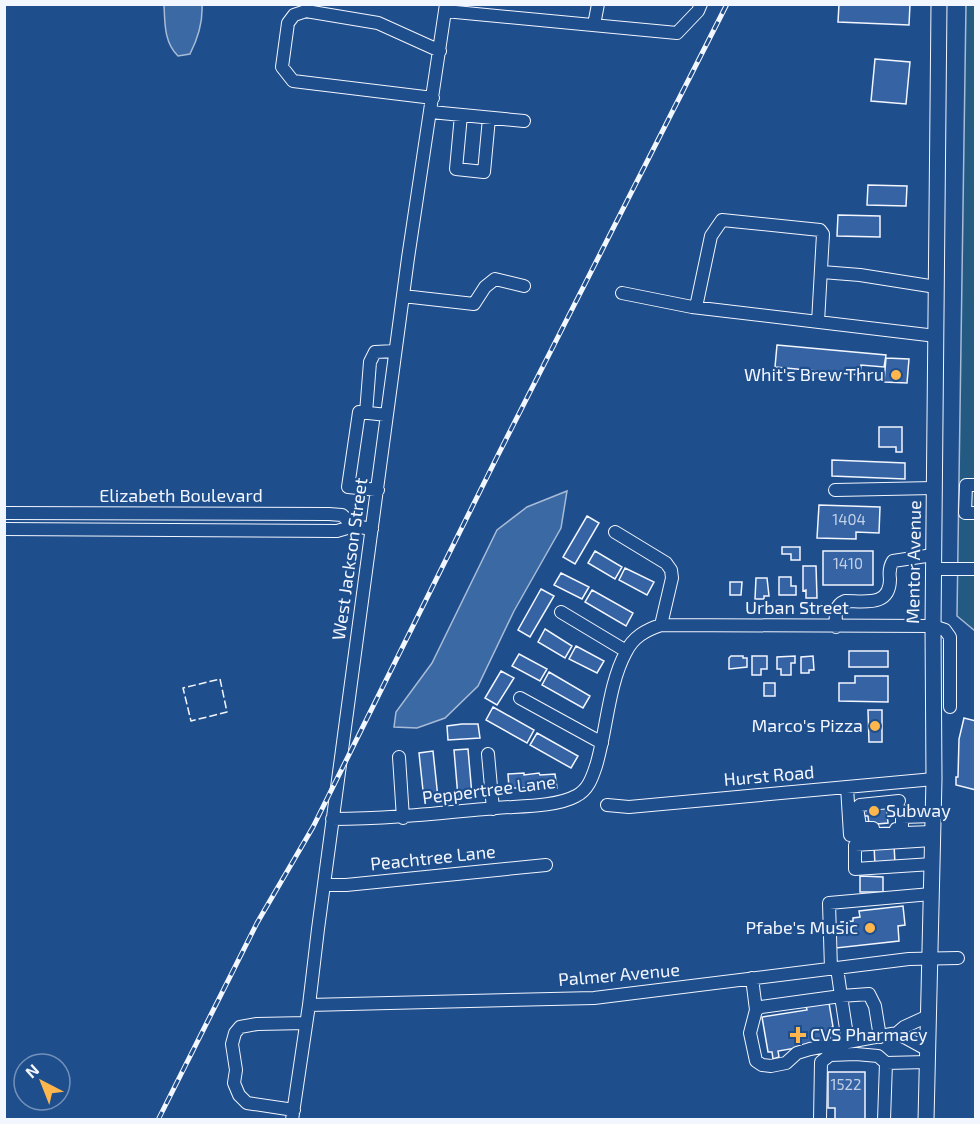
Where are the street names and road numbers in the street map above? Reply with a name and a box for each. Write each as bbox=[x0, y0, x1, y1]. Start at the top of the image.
street label: West Jackson Street bbox=[327, 476, 371, 642]
street label: Elizabeth Boulevard bbox=[99, 484, 263, 506]
street label: Mentor Avenue bbox=[901, 500, 925, 624]
street label: Urban Street bbox=[745, 596, 849, 618]
street label: Hurst Road bbox=[723, 760, 815, 790]
street label: Peppertree Lane bbox=[421, 770, 557, 808]
street label: Peachtree Lane bbox=[369, 839, 497, 875]
street label: Palmer Avenue bbox=[557, 958, 681, 990]

